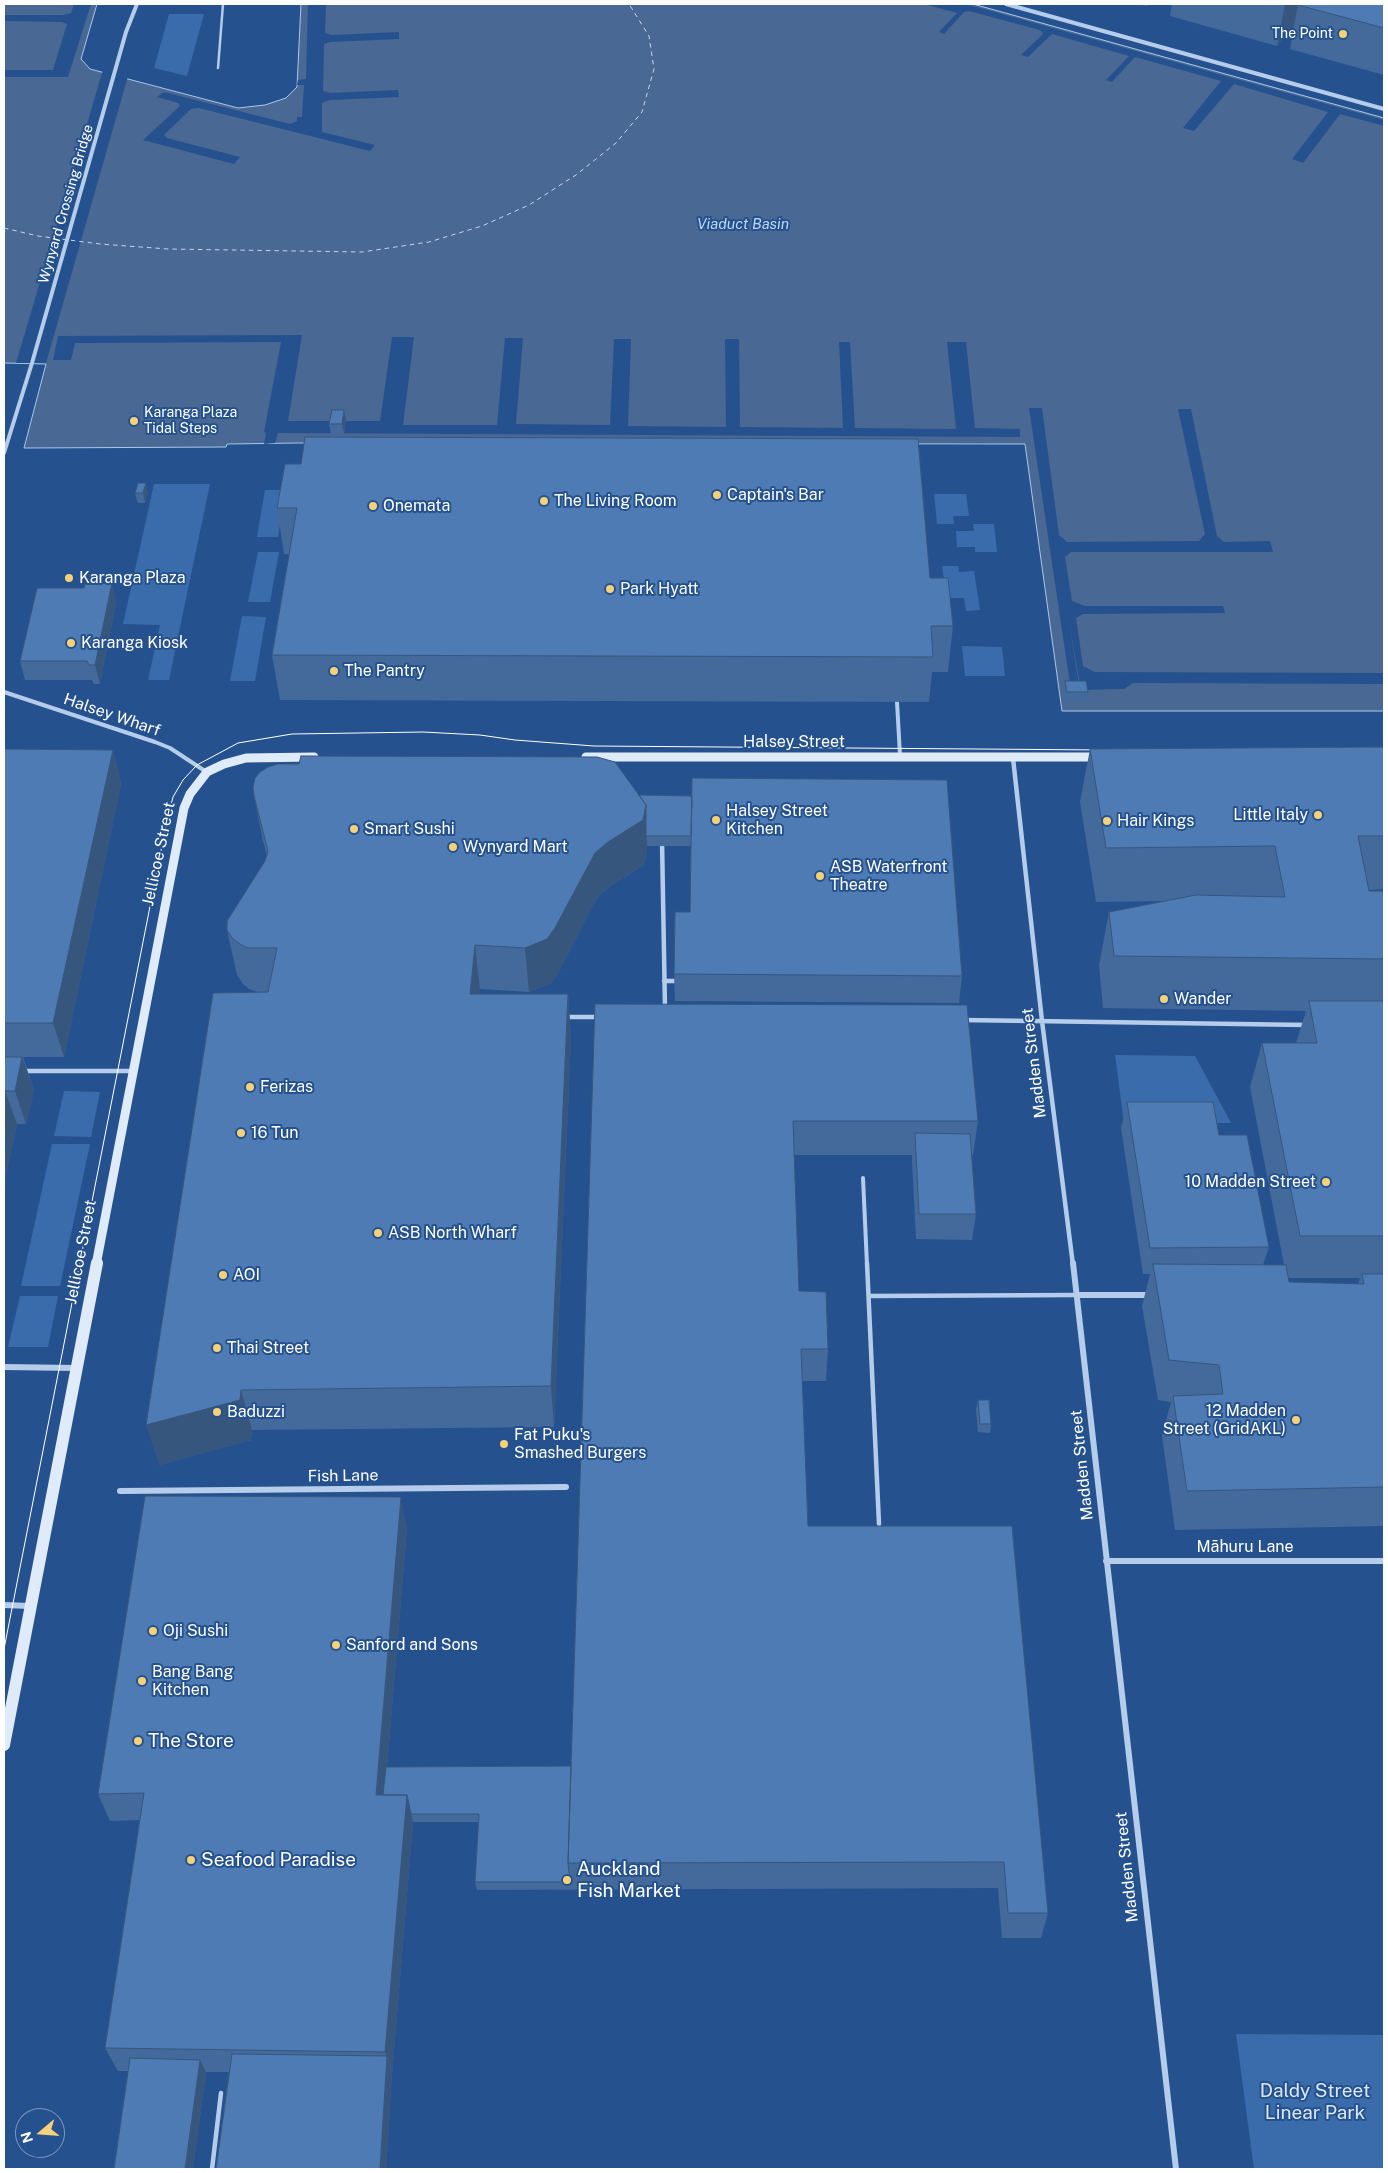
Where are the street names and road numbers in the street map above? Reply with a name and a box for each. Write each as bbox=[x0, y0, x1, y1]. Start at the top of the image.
street label: Wynyard Crossing Bridge bbox=[35, 123, 97, 285]
street label: Halsey Wharf bbox=[61, 689, 163, 741]
street label: Halsey Street bbox=[743, 732, 845, 752]
street label: Jellicoe Street bbox=[139, 800, 179, 908]
street label: Madden Street bbox=[1018, 1007, 1050, 1119]
street label: Jellicoe Street bbox=[61, 1198, 101, 1306]
street label: Madden Street bbox=[1067, 1409, 1097, 1521]
street label: Fish Lane bbox=[307, 1466, 379, 1486]
street label: Māhuru Lane bbox=[1196, 1537, 1294, 1557]
street label: Madden Street bbox=[1112, 1811, 1142, 1923]

